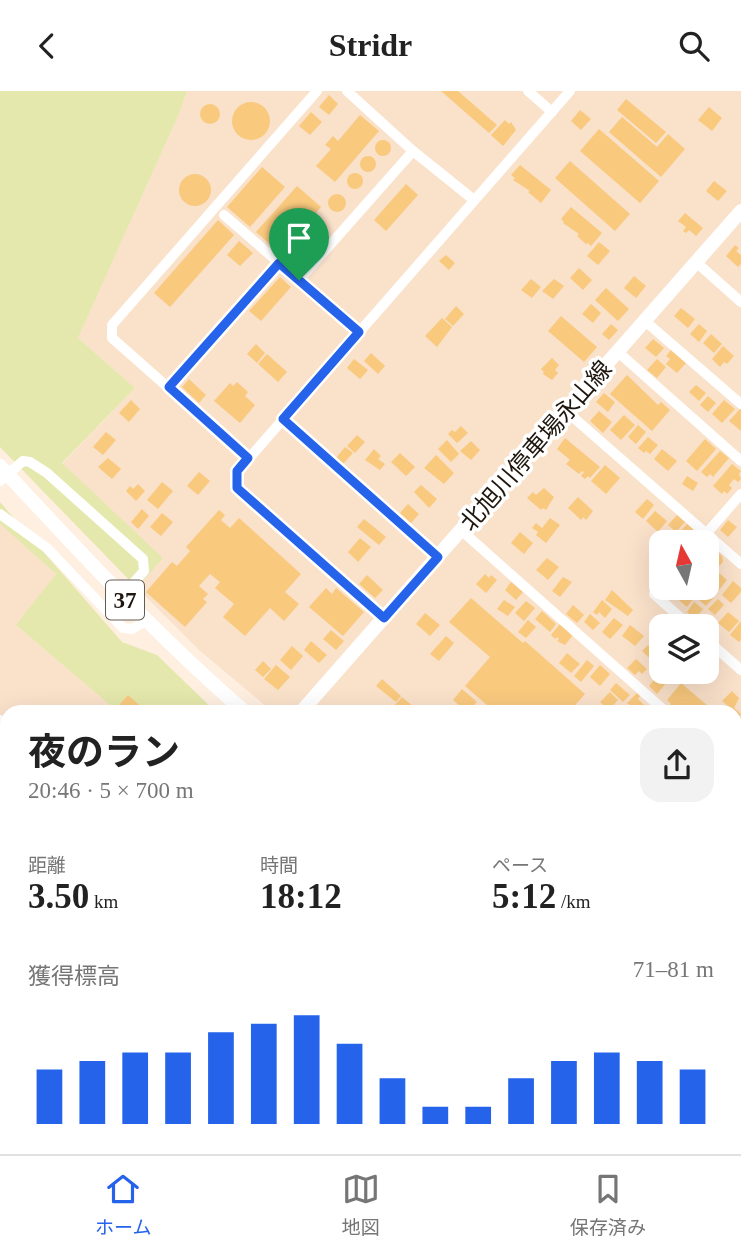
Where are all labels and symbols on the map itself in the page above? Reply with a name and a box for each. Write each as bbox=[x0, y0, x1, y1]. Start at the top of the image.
pin bbox=[269, 208, 329, 280]
street label: 北旭川停車場永山線 bbox=[455, 356, 617, 536]
north arrow bbox=[649, 530, 719, 600]
road number: 37 bbox=[106, 580, 144, 619]

